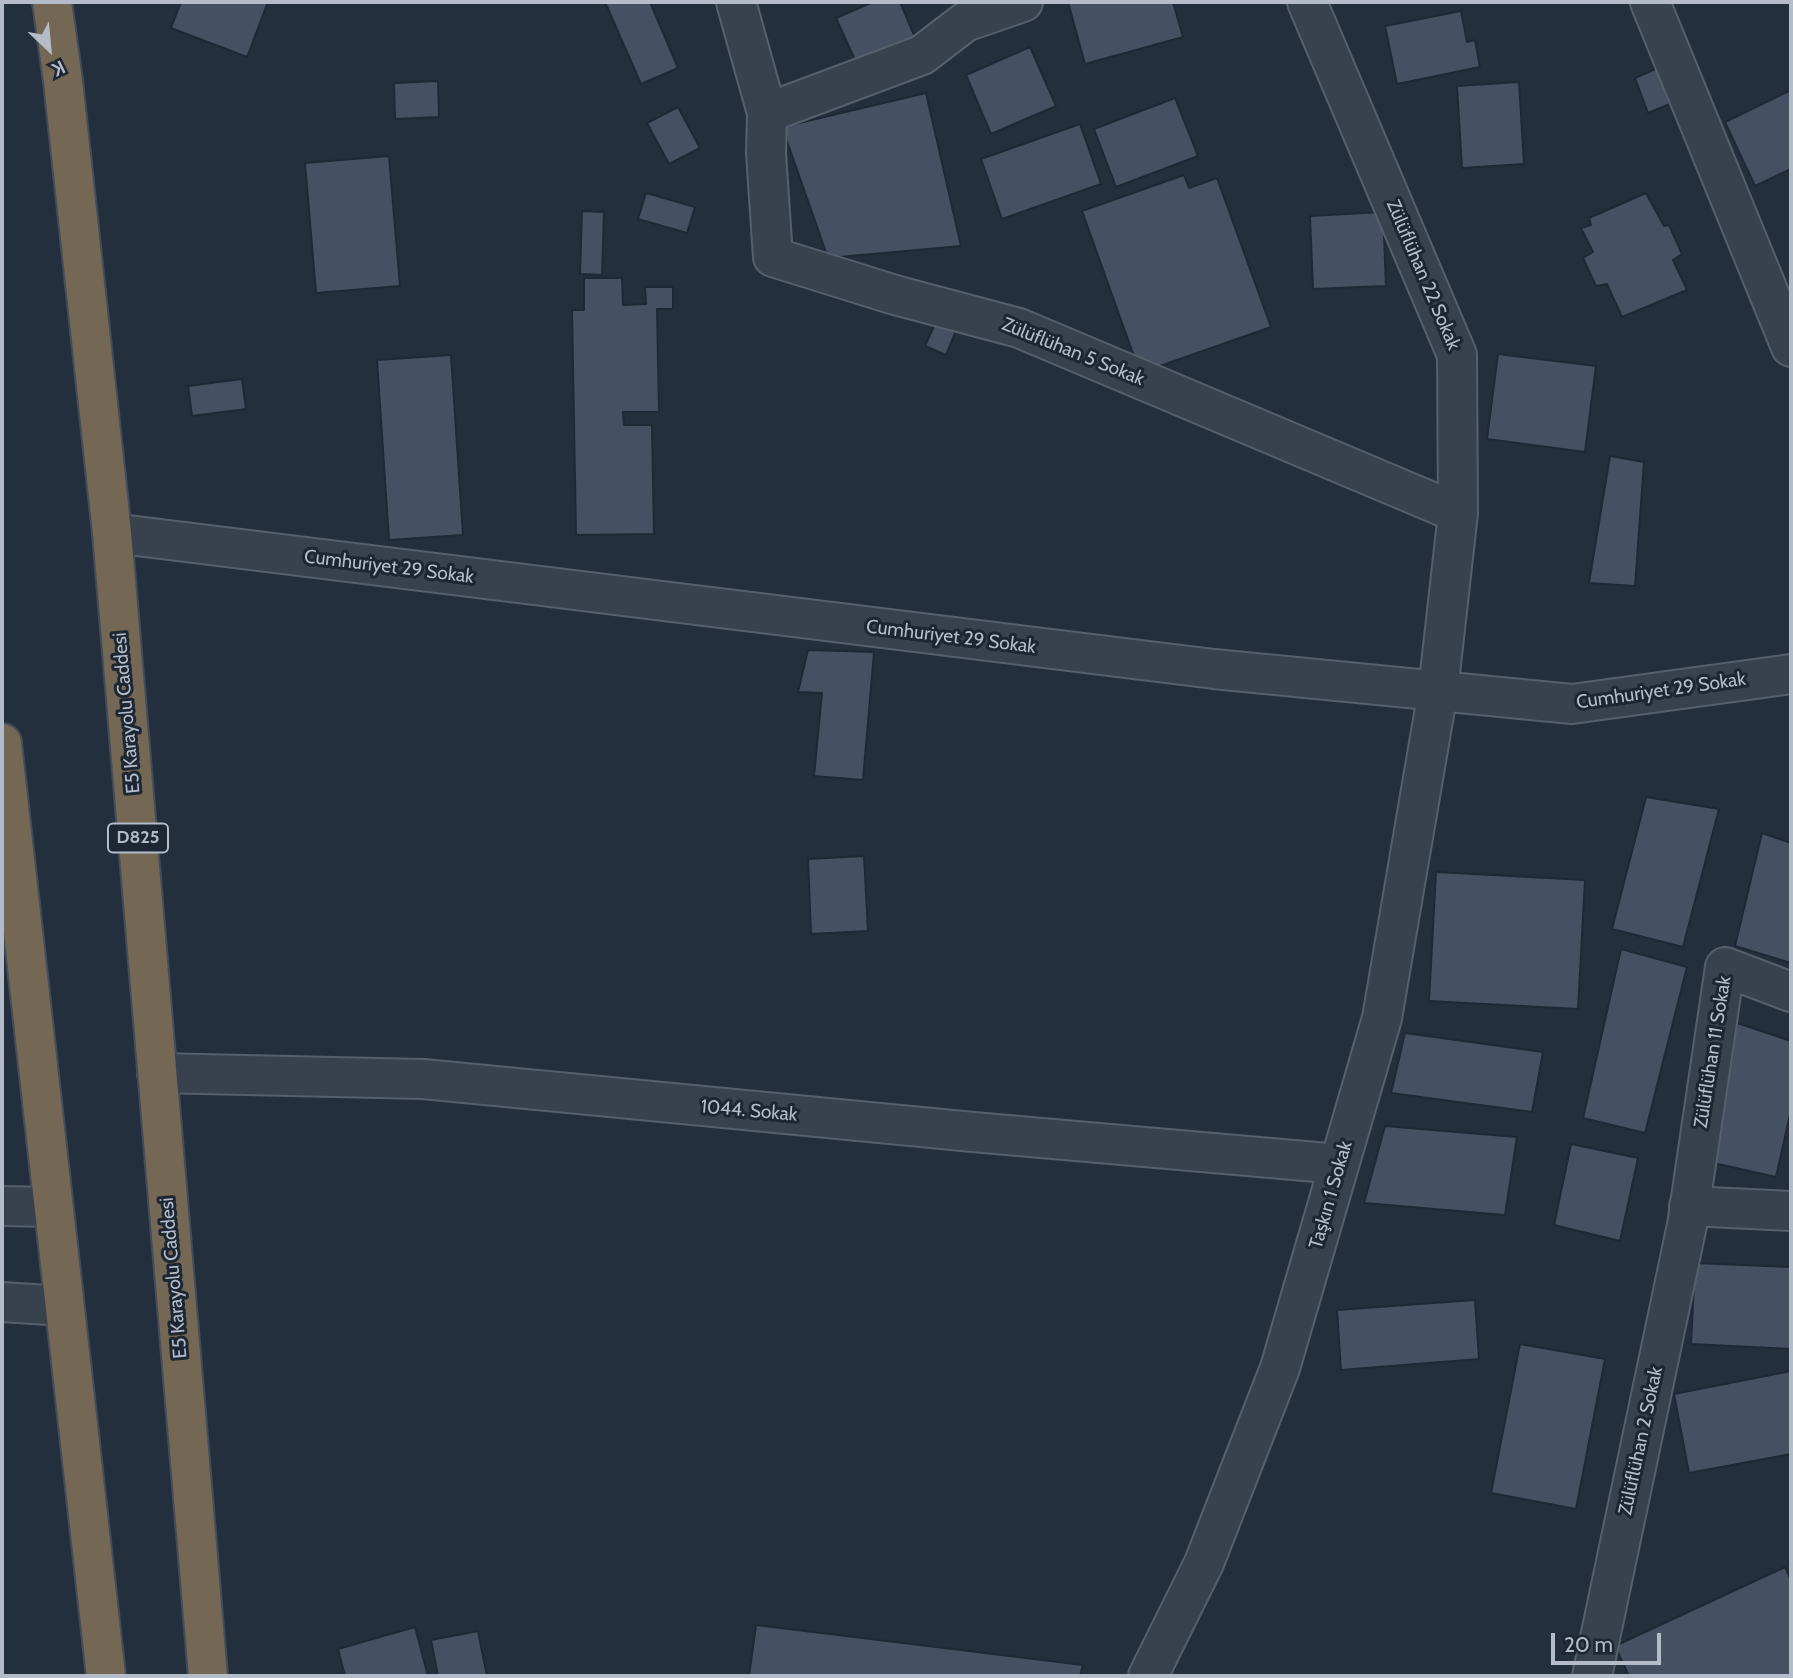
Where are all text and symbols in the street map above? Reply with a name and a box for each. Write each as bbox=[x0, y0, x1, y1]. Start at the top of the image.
north arrow bbox=[14, 14, 84, 84]
text: K bbox=[48, 55, 69, 81]
street label: Zülüflühan 22 Sokak bbox=[1381, 196, 1465, 354]
street label: Zülüflühan 5 Sokak bbox=[999, 313, 1147, 391]
street label: Cumhuriyet 29 Sokak bbox=[303, 545, 475, 589]
street label: Cumhuriyet 29 Sokak bbox=[865, 615, 1037, 659]
street label: E5 Karayolu Caddesi bbox=[109, 631, 145, 795]
street label: Cumhuriyet 29 Sokak bbox=[1575, 668, 1747, 714]
road number: D825 bbox=[108, 824, 168, 852]
street label: Zülüflühan 11 Sokak bbox=[1690, 974, 1736, 1130]
street label: 1044. Sokak bbox=[700, 1095, 798, 1127]
street label: Taşkın 1 Sokak bbox=[1305, 1138, 1357, 1252]
street label: E5 Karayolu Caddesi bbox=[156, 1196, 192, 1360]
street label: Zülüflühan 2 Sokak bbox=[1614, 1365, 1668, 1517]
scale bar bbox=[1555, 1618, 1665, 1662]
text: 20 m bbox=[1564, 1632, 1613, 1657]

